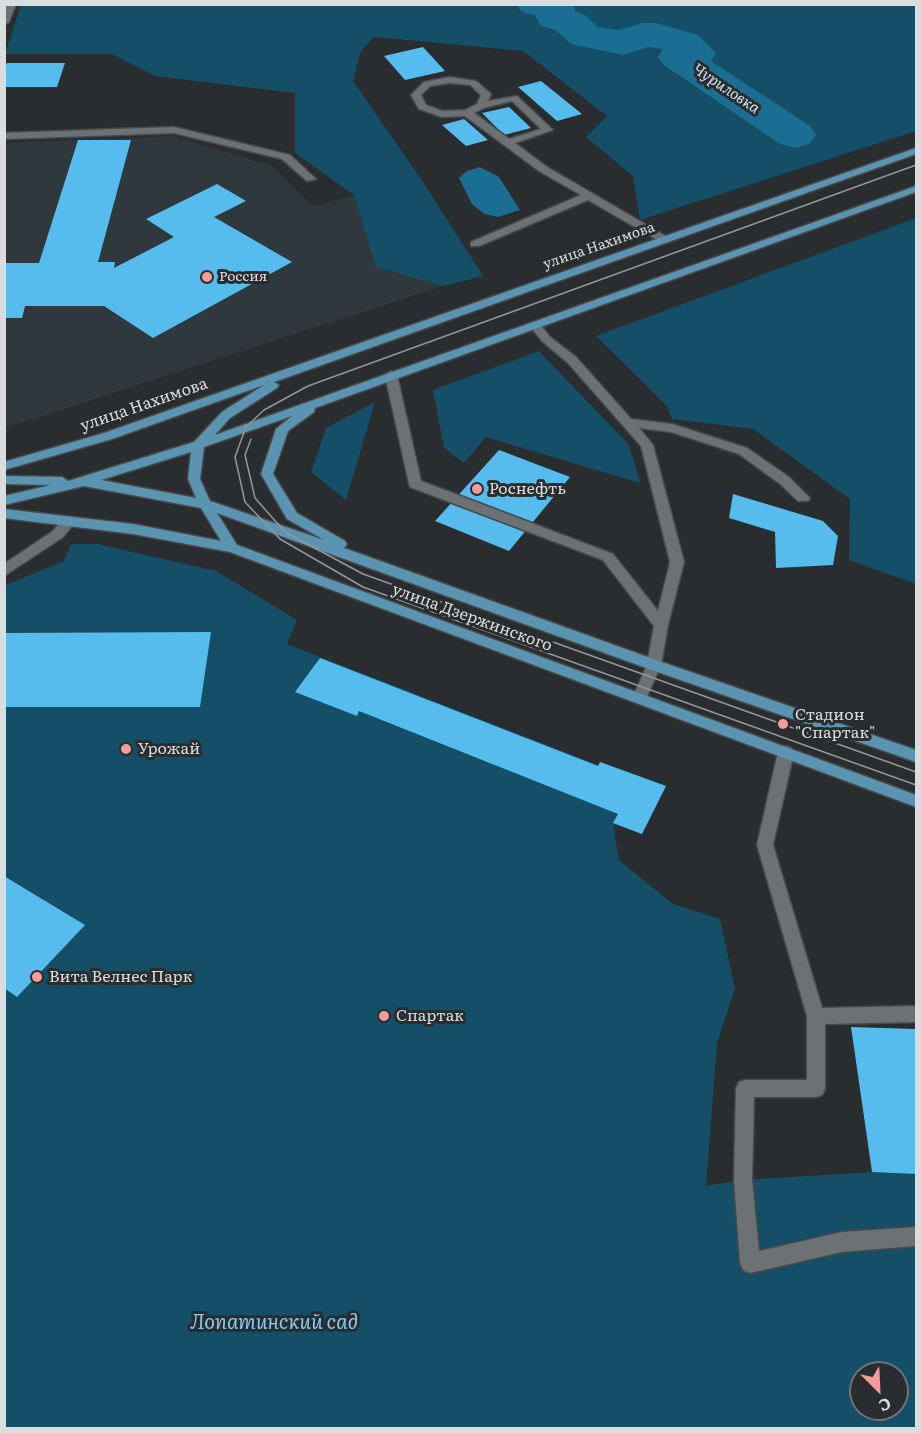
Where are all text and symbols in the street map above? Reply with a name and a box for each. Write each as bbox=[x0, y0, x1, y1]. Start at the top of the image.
water label: Чуриловка bbox=[689, 60, 763, 118]
street label: улица Нахимова bbox=[541, 219, 657, 273]
place label: Россия bbox=[219, 269, 267, 285]
marker: Россия bbox=[200, 270, 214, 284]
street label: улица Нахимова bbox=[78, 374, 210, 436]
place label: Роснефть bbox=[489, 479, 566, 499]
marker: Роснефть bbox=[470, 482, 484, 496]
street label: улица Дзержинского bbox=[389, 580, 555, 656]
place label: Стадион "Спартак" bbox=[795, 705, 875, 743]
marker: Стадион "Спартак" bbox=[776, 717, 790, 731]
place label: Урожай bbox=[138, 739, 200, 759]
marker: Урожай bbox=[119, 742, 133, 756]
place label: Вита Велнес Парк bbox=[49, 967, 192, 987]
marker: Вита Велнес Парк bbox=[30, 970, 44, 984]
place label: Спартак bbox=[396, 1006, 464, 1026]
marker: Спартак bbox=[377, 1009, 391, 1023]
park label: Лопатинский сад bbox=[190, 1311, 358, 1335]
north arrow bbox=[849, 1361, 909, 1421]
text: С bbox=[875, 1392, 896, 1419]

